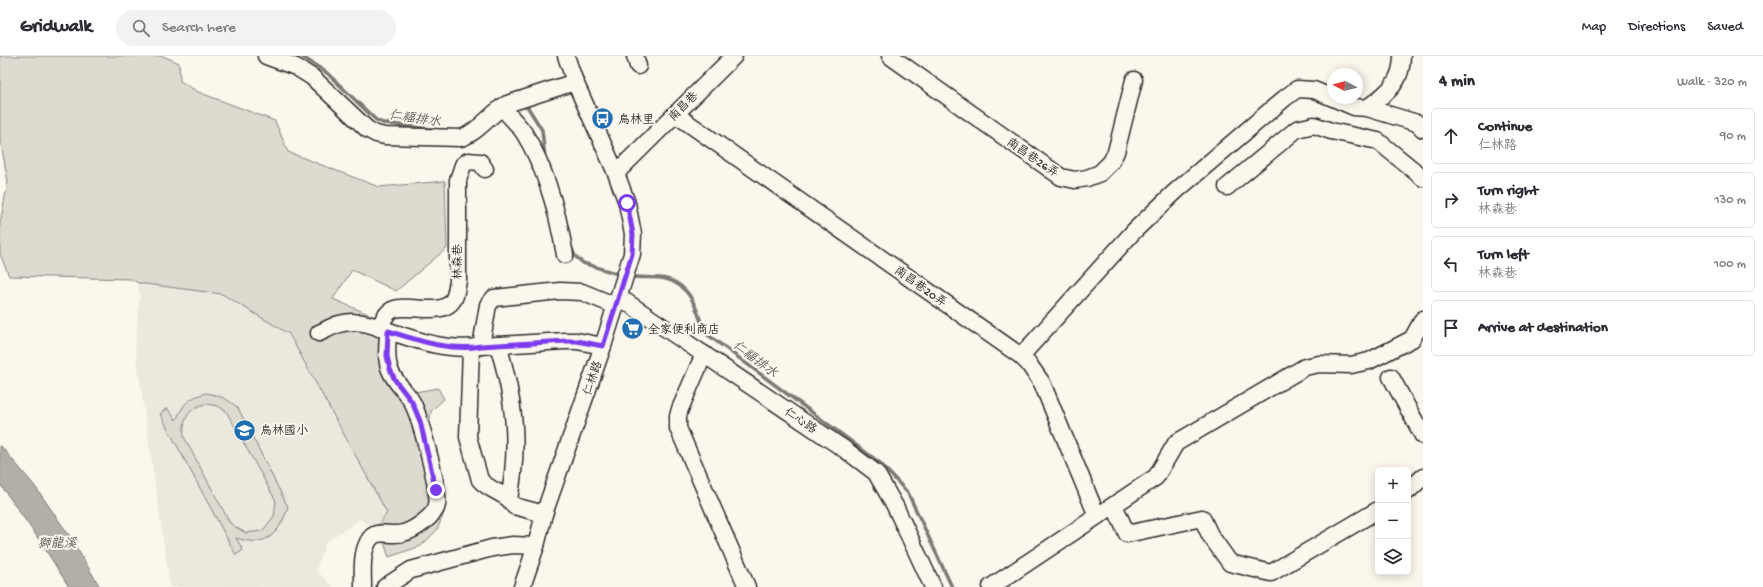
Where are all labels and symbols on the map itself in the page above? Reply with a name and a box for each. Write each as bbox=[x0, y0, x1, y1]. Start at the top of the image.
north arrow bbox=[1327, 68, 1363, 104]
street label: 南昌巷 bbox=[666, 89, 702, 125]
bus stop icon: 烏林里 bbox=[589, 106, 615, 132]
water label: 仁福排水 bbox=[388, 107, 443, 131]
place label: 烏林里 bbox=[618, 113, 654, 128]
street label: 南昌巷26弄 bbox=[1003, 135, 1061, 181]
route start bbox=[618, 194, 636, 212]
street label: 林森巷 bbox=[451, 244, 466, 280]
street label: 南昌巷20弄 bbox=[891, 264, 949, 311]
supermarket icon: 全家便利商店 bbox=[620, 316, 646, 342]
place label: 全家便利商店 bbox=[648, 322, 720, 338]
water label: 仁福排水 bbox=[729, 338, 781, 382]
street label: 仁林路 bbox=[580, 359, 606, 398]
street label: 仁心路 bbox=[781, 405, 819, 438]
school or university icon: 烏林國小 bbox=[231, 417, 257, 443]
place label: 烏林國小 bbox=[260, 424, 308, 439]
route end bbox=[427, 481, 445, 499]
water label: 獅龍溪 bbox=[37, 536, 77, 552]

